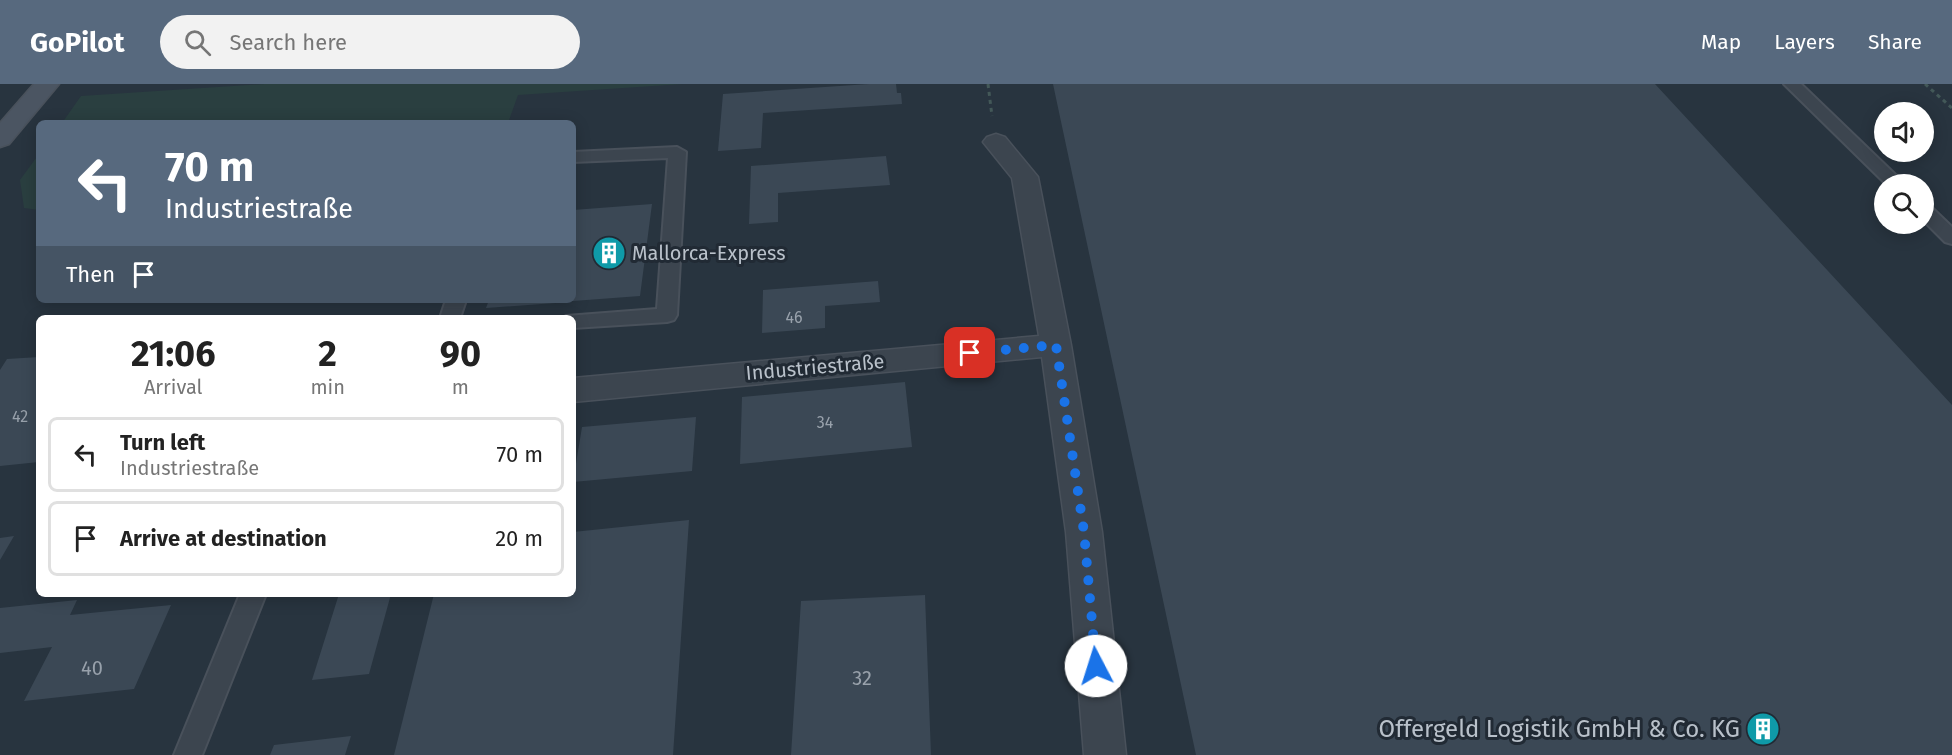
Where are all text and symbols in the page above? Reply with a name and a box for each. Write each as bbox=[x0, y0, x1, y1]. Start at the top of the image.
search box bbox=[160, 15, 580, 69]
text: GoPilot bbox=[30, 26, 124, 59]
icon: search bbox=[181, 26, 214, 59]
text: Search here bbox=[229, 29, 347, 56]
text: Map bbox=[1701, 29, 1741, 55]
text: Layers bbox=[1774, 29, 1835, 55]
text: Share bbox=[1868, 29, 1922, 55]
map controls bbox=[1874, 102, 1934, 234]
button: sound bbox=[1874, 102, 1934, 162]
text: 70 m bbox=[165, 142, 254, 192]
icon: left bbox=[66, 144, 144, 222]
button: search bbox=[1874, 174, 1934, 234]
text: Industriestraße bbox=[165, 193, 353, 225]
building icon: Mallorca-Express bbox=[591, 235, 627, 271]
place label: Mallorca-Express bbox=[632, 241, 786, 265]
icon: arrive bbox=[127, 258, 160, 291]
text: Then bbox=[66, 261, 115, 288]
house number: 46 bbox=[785, 308, 803, 327]
pin bbox=[944, 327, 995, 378]
text: 21:06 bbox=[131, 332, 215, 376]
text: 2 bbox=[318, 332, 337, 376]
text: 90 bbox=[440, 332, 481, 376]
icon: arrive bbox=[953, 336, 986, 369]
street label: Industriestraße bbox=[745, 349, 885, 385]
text: Arrival bbox=[144, 375, 202, 399]
text: min bbox=[310, 375, 345, 399]
text: m bbox=[452, 375, 469, 399]
house number: 42 bbox=[12, 407, 28, 426]
house number: 34 bbox=[817, 413, 834, 432]
text: Turn left bbox=[120, 429, 205, 456]
icon: left bbox=[69, 438, 102, 471]
text: 70 m bbox=[497, 441, 543, 468]
text: Industriestraße bbox=[120, 456, 259, 480]
icon: arrive bbox=[69, 522, 102, 555]
text: Arrive at destination bbox=[120, 525, 327, 552]
text: 20 m bbox=[495, 525, 543, 552]
position arrow bbox=[1064, 634, 1128, 698]
house number: 40 bbox=[81, 656, 103, 680]
house number: 32 bbox=[852, 666, 872, 690]
building icon: Offergeld Logistik GmbH & Co. KG bbox=[1745, 711, 1781, 747]
place label: Offergeld Logistik GmbH & Co. KG bbox=[1379, 715, 1740, 743]

